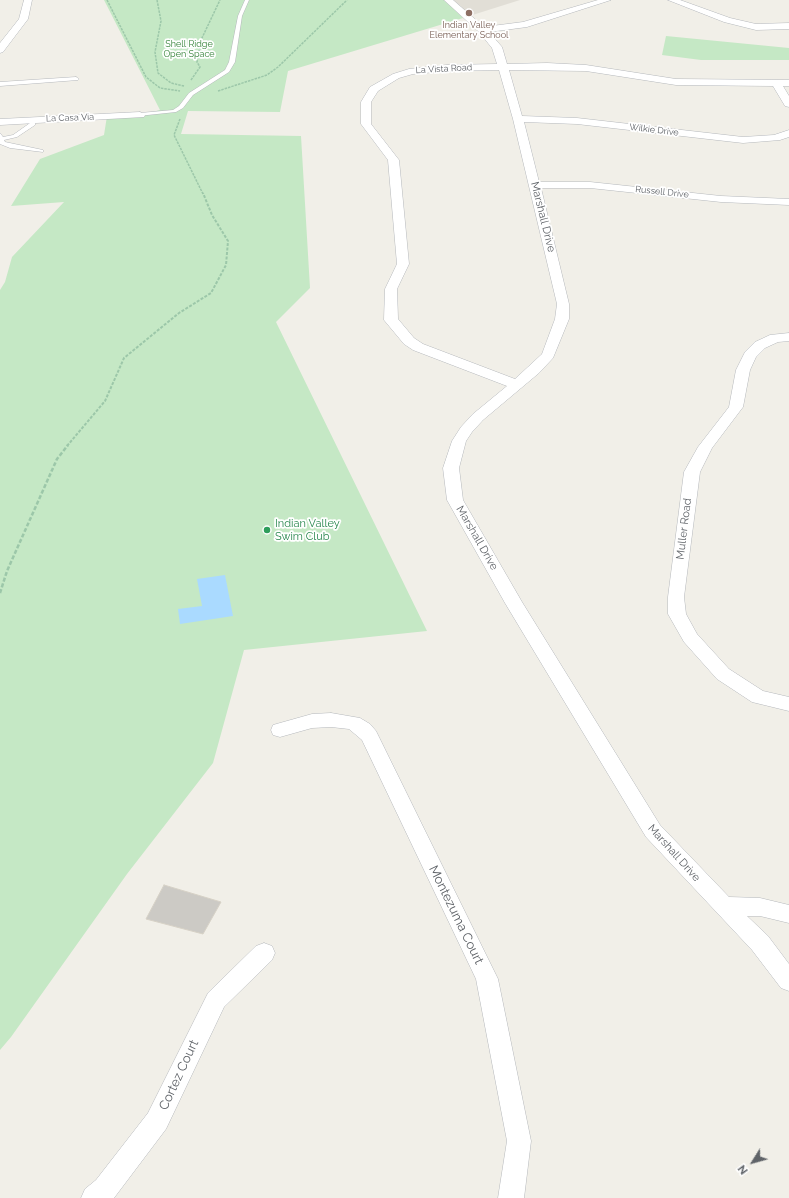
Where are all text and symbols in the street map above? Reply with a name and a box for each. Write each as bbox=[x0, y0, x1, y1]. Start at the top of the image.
marker: Indian Valley Elementary School bbox=[464, 8, 474, 18]
place label: Indian Valley Elementary School bbox=[429, 20, 509, 41]
park label: Shell Ridge Open Space bbox=[163, 39, 215, 60]
street label: La Vista Road bbox=[415, 62, 473, 76]
street label: La Casa Via bbox=[46, 112, 94, 124]
street label: Wilkie Drive bbox=[629, 122, 679, 138]
street label: Marshall Drive bbox=[528, 180, 558, 254]
street label: Russell Drive bbox=[635, 184, 689, 200]
street label: Muller Road bbox=[674, 498, 694, 560]
street label: Marshall Drive bbox=[453, 503, 501, 573]
place label: Indian Valley Swim Club bbox=[275, 517, 340, 543]
marker: Indian Valley Swim Club bbox=[262, 525, 272, 535]
street label: Marshall Drive bbox=[645, 822, 703, 884]
street label: Montezuma Court bbox=[425, 863, 487, 967]
street label: Cortez Court bbox=[156, 1037, 202, 1113]
north arrow bbox=[733, 1142, 773, 1182]
text: N bbox=[735, 1162, 751, 1177]

